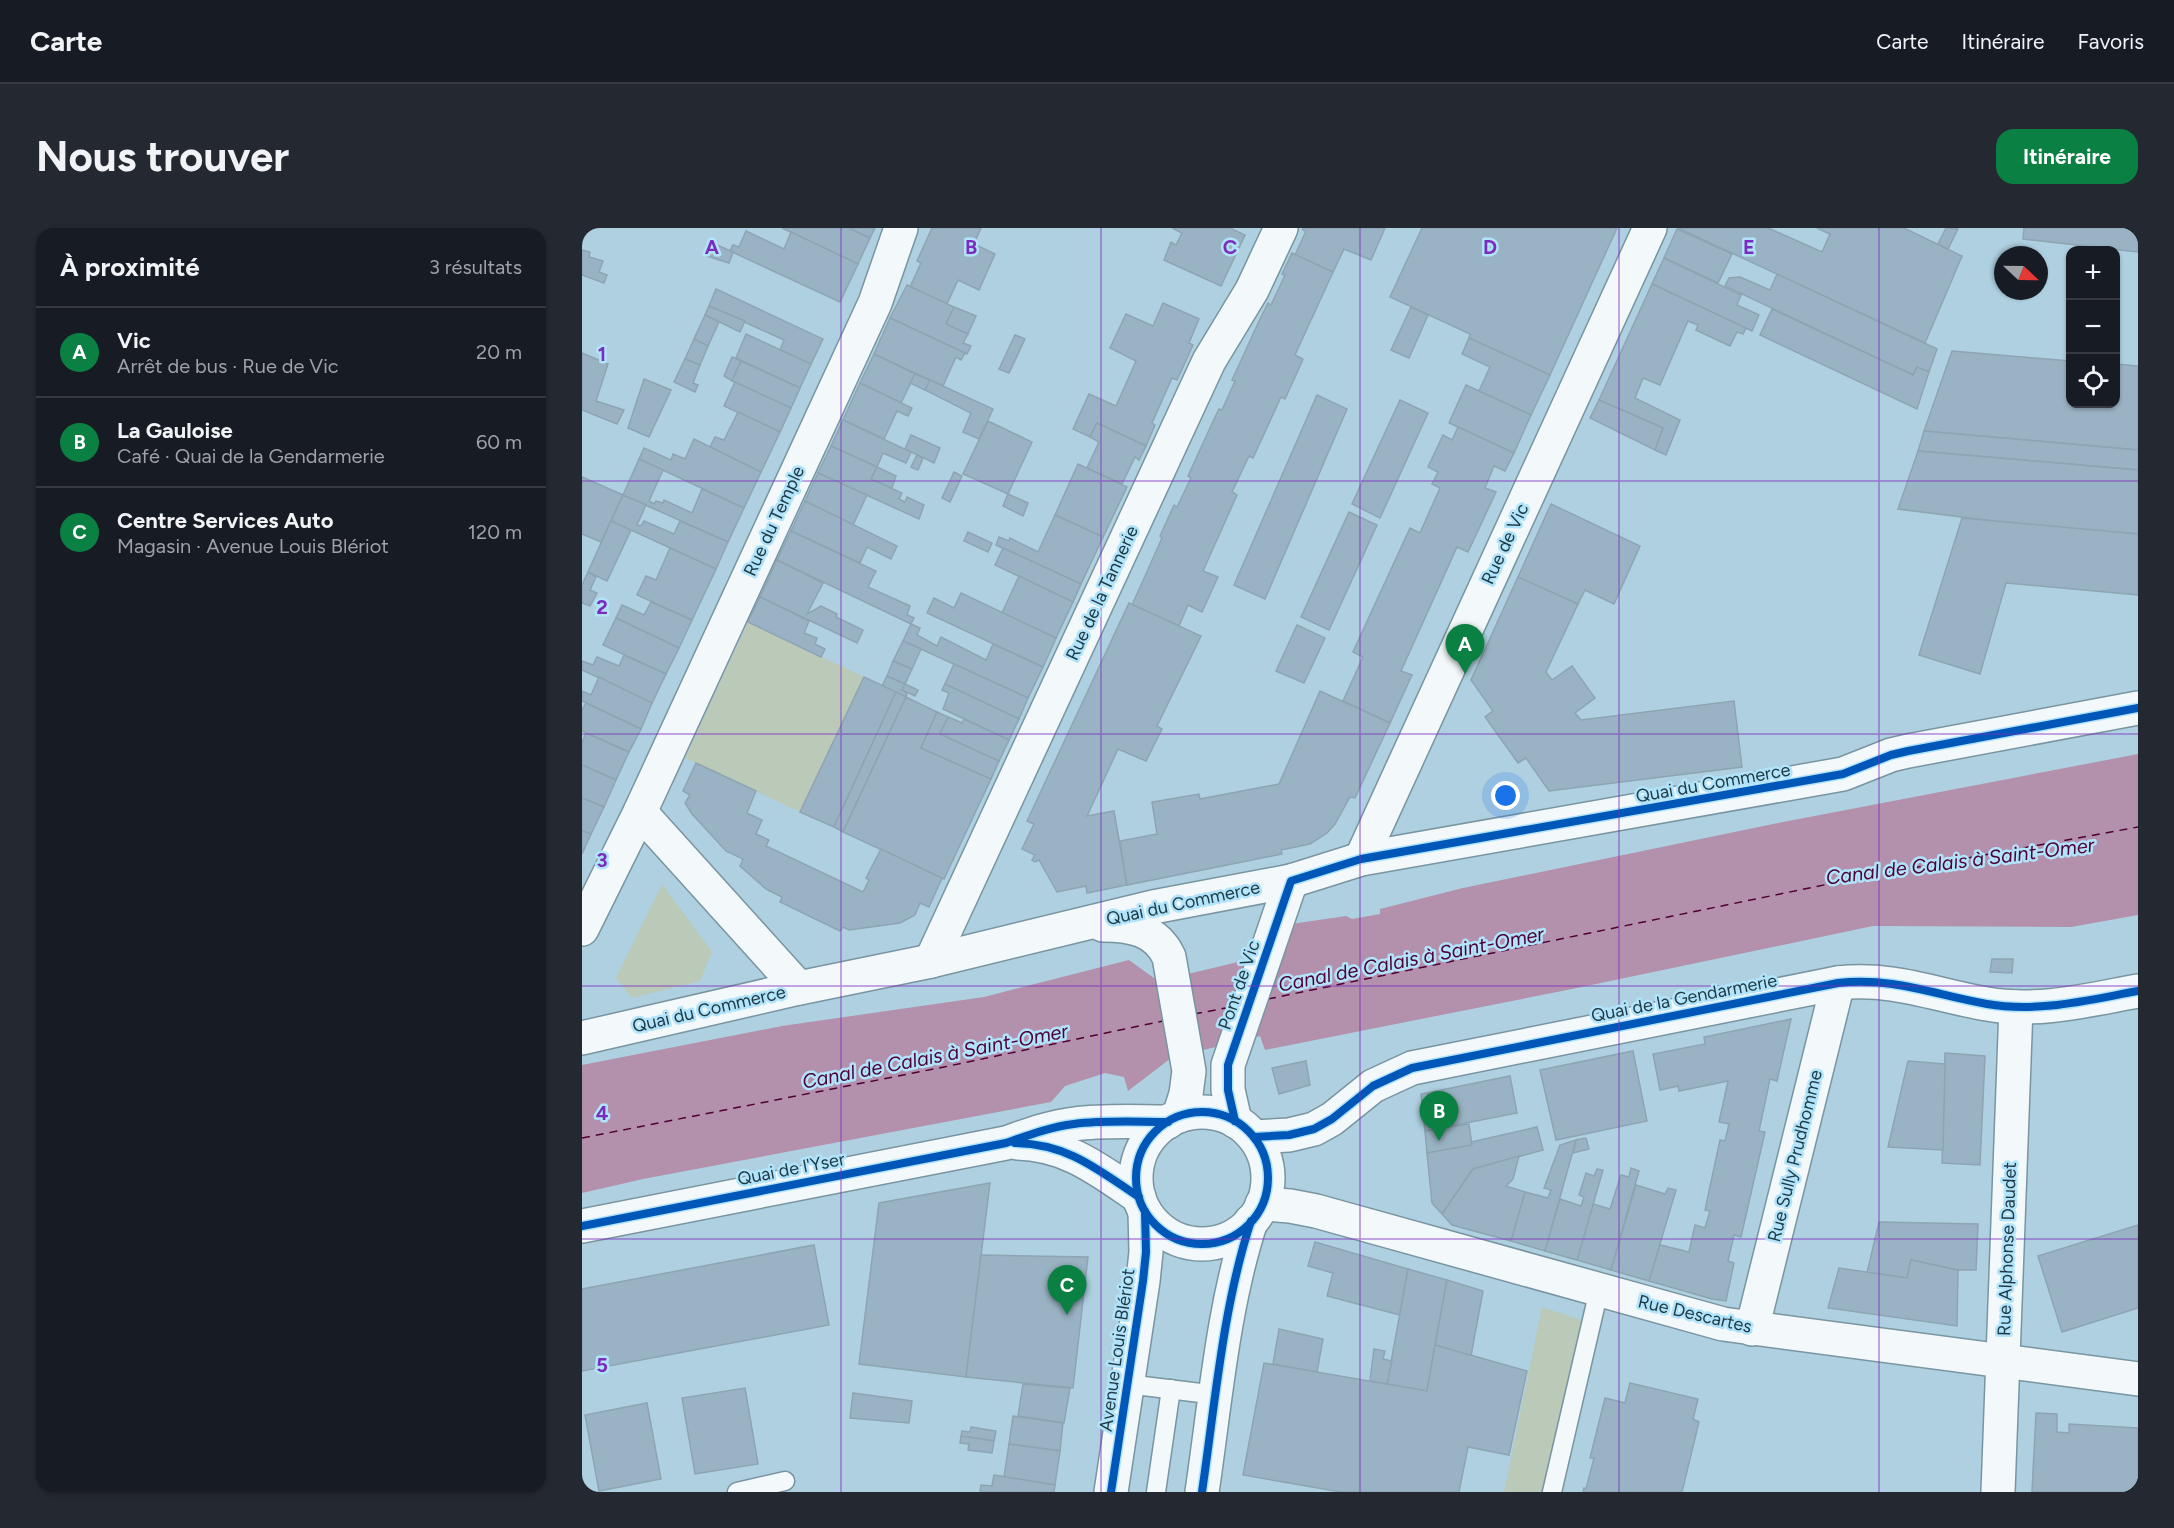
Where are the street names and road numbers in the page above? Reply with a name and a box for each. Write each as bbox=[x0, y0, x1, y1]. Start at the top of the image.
street label: Rue du Temple bbox=[739, 462, 809, 580]
street label: Rue de Vic bbox=[1477, 500, 1533, 588]
street label: Rue de la Tannerie bbox=[1061, 522, 1143, 664]
street label: Quai du Commerce bbox=[1634, 759, 1792, 807]
street label: Quai du Commerce bbox=[1104, 876, 1262, 930]
street label: Pont de Vic bbox=[1213, 937, 1265, 1033]
street label: Quai de la Gendarmerie bbox=[1589, 969, 1779, 1027]
street label: Quai du Commerce bbox=[630, 981, 788, 1037]
street label: Rue Sully Prudhomme bbox=[1763, 1068, 1827, 1244]
street label: Quai de l'Yser bbox=[735, 1148, 847, 1190]
street label: Rue Alphonse Daudet bbox=[1993, 1161, 2021, 1337]
street label: Avenue Louis Blériot bbox=[1095, 1267, 1139, 1433]
street label: Rue Descartes bbox=[1636, 1290, 1754, 1338]

